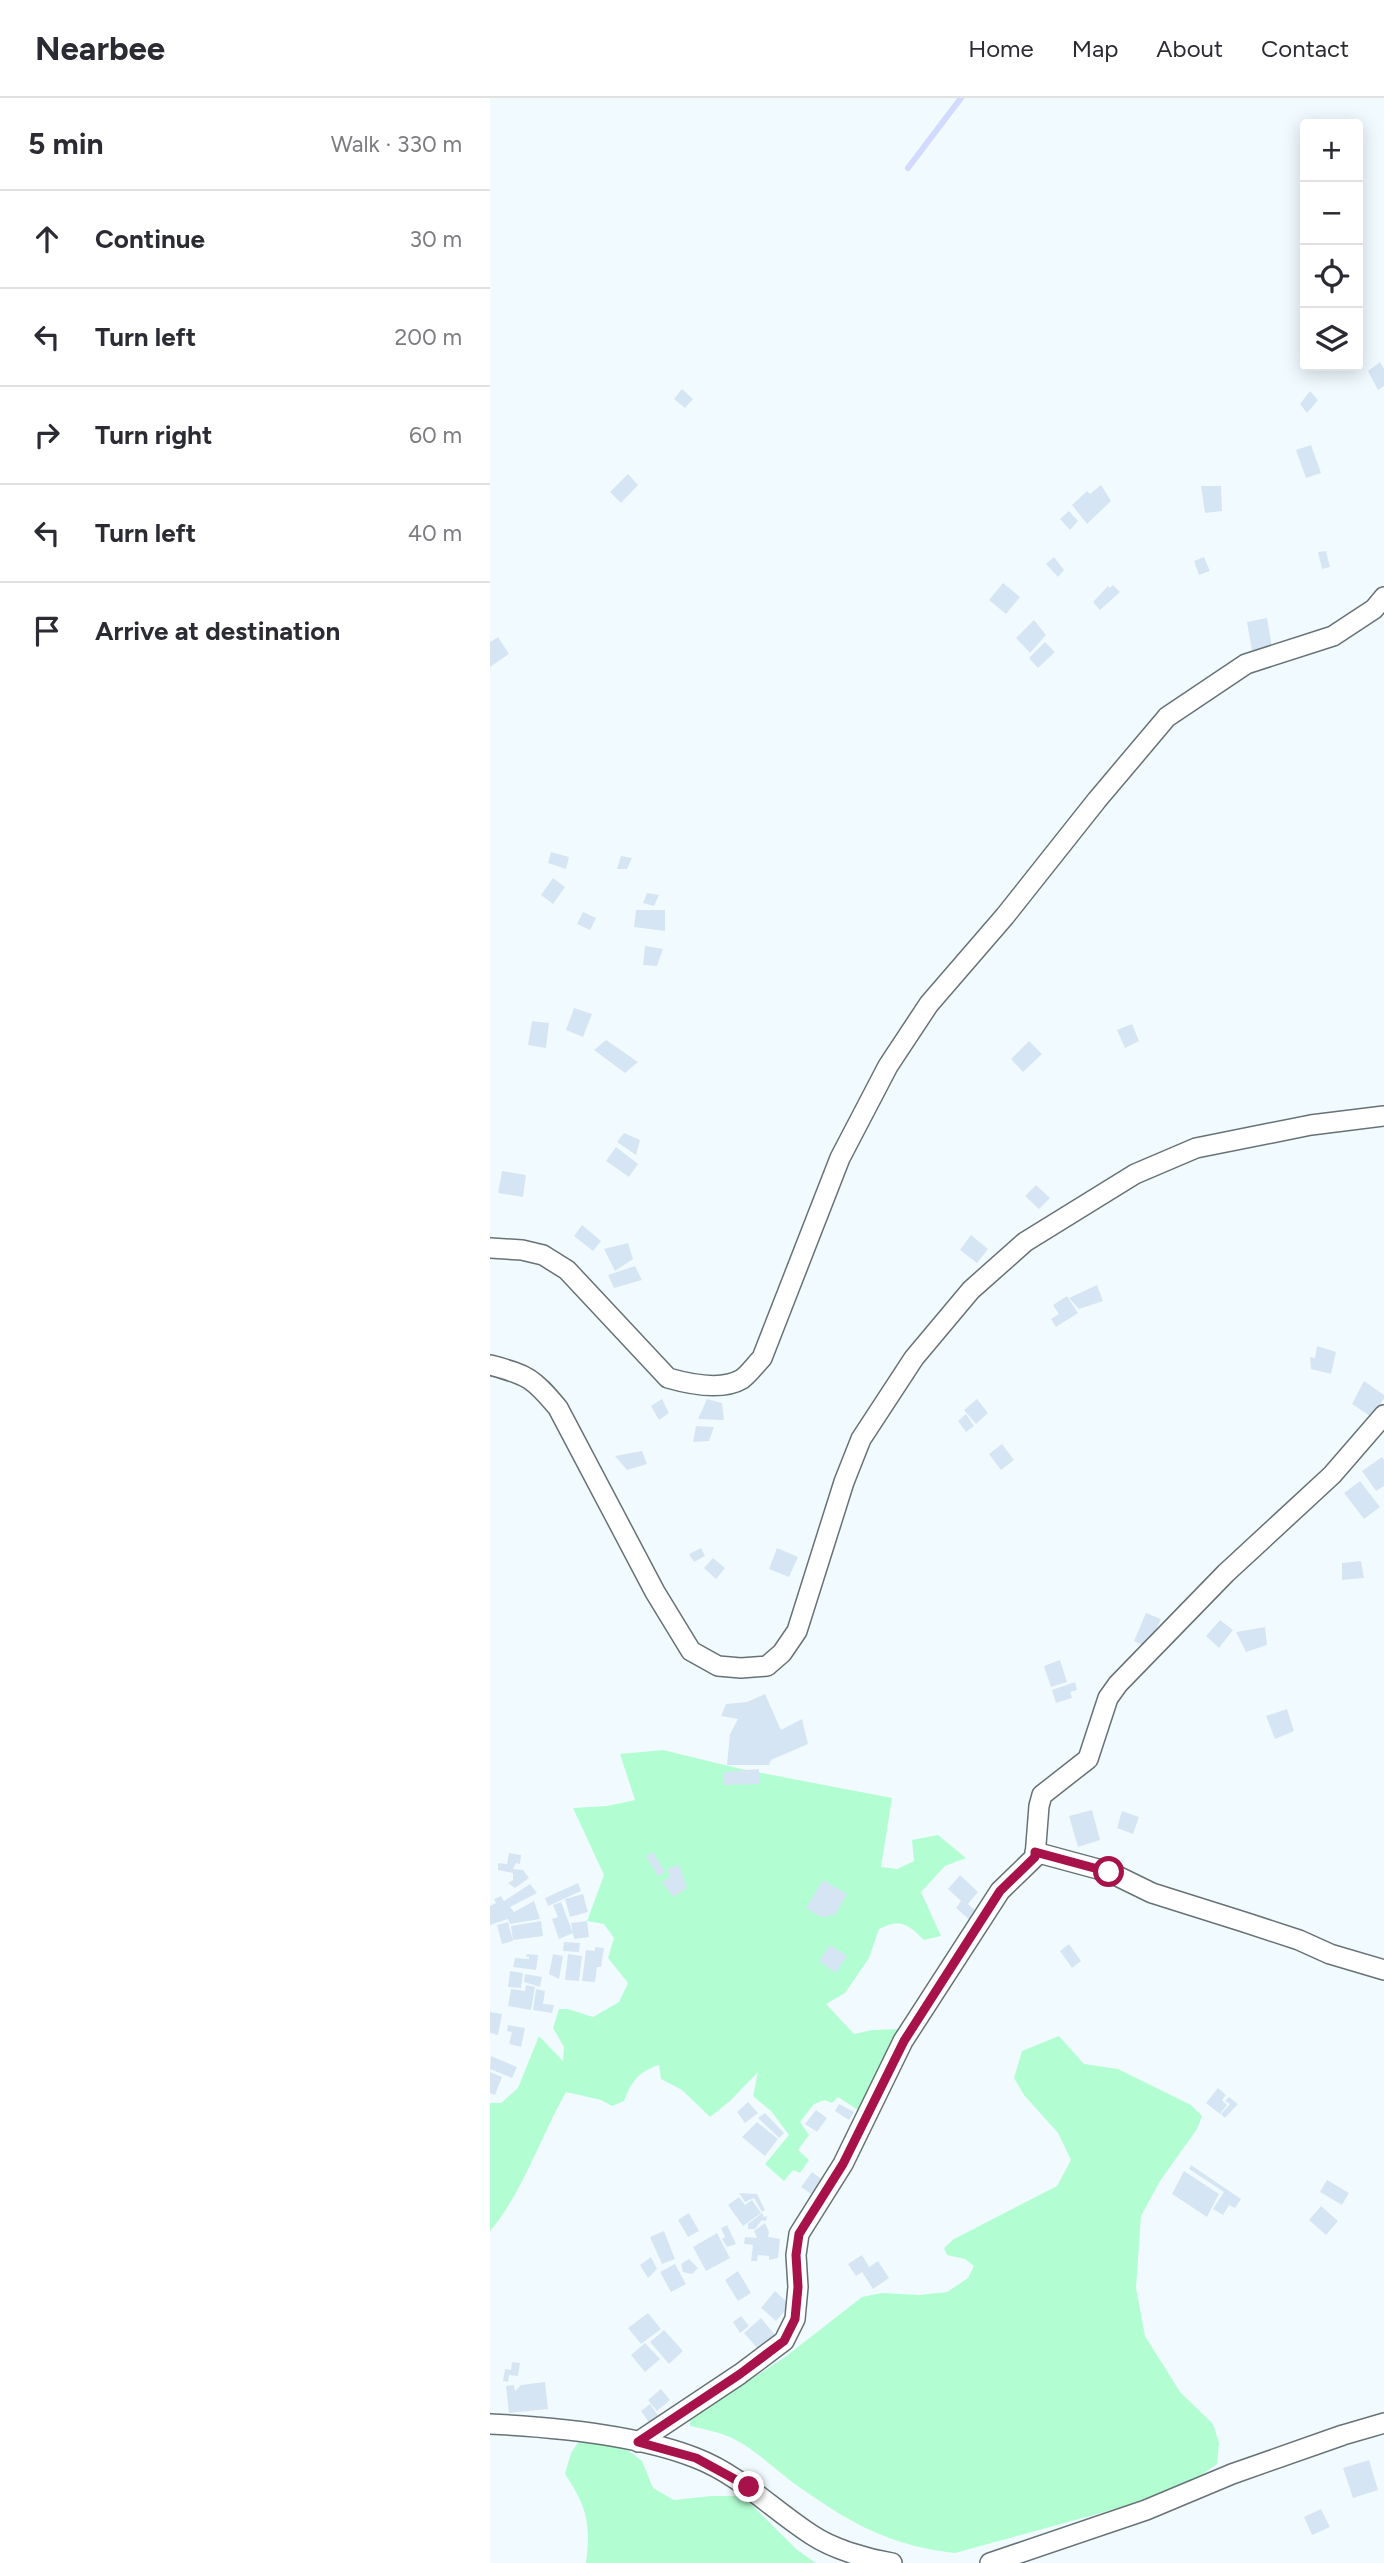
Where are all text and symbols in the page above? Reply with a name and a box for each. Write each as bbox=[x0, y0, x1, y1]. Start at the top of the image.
text: Nearbee bbox=[35, 29, 165, 68]
text: Home bbox=[968, 34, 1034, 63]
text: Map bbox=[1072, 34, 1118, 63]
text: About bbox=[1156, 34, 1223, 63]
text: Contact bbox=[1261, 34, 1349, 63]
map controls bbox=[1300, 119, 1363, 371]
button: + bbox=[1300, 119, 1363, 182]
text: 5 min bbox=[28, 125, 104, 162]
text: Walk · 330 m bbox=[331, 130, 462, 158]
button: − bbox=[1300, 182, 1363, 245]
icon: ahead bbox=[28, 220, 66, 258]
text: Continue bbox=[95, 223, 205, 255]
text: 30 m bbox=[409, 225, 462, 253]
button: locate bbox=[1300, 245, 1363, 308]
button: layers bbox=[1300, 308, 1363, 371]
icon: left bbox=[28, 318, 66, 356]
text: Turn left bbox=[95, 321, 196, 353]
text: 200 m bbox=[394, 323, 462, 351]
icon: right bbox=[28, 416, 66, 454]
text: Turn right bbox=[95, 419, 212, 451]
text: 60 m bbox=[409, 421, 462, 449]
icon: left bbox=[28, 514, 66, 552]
text: Turn left bbox=[95, 517, 196, 549]
text: 40 m bbox=[408, 519, 462, 547]
icon: arrive bbox=[28, 612, 66, 650]
text: Arrive at destination bbox=[95, 615, 340, 647]
route start bbox=[1093, 1856, 1124, 1887]
route end bbox=[733, 2471, 764, 2502]

